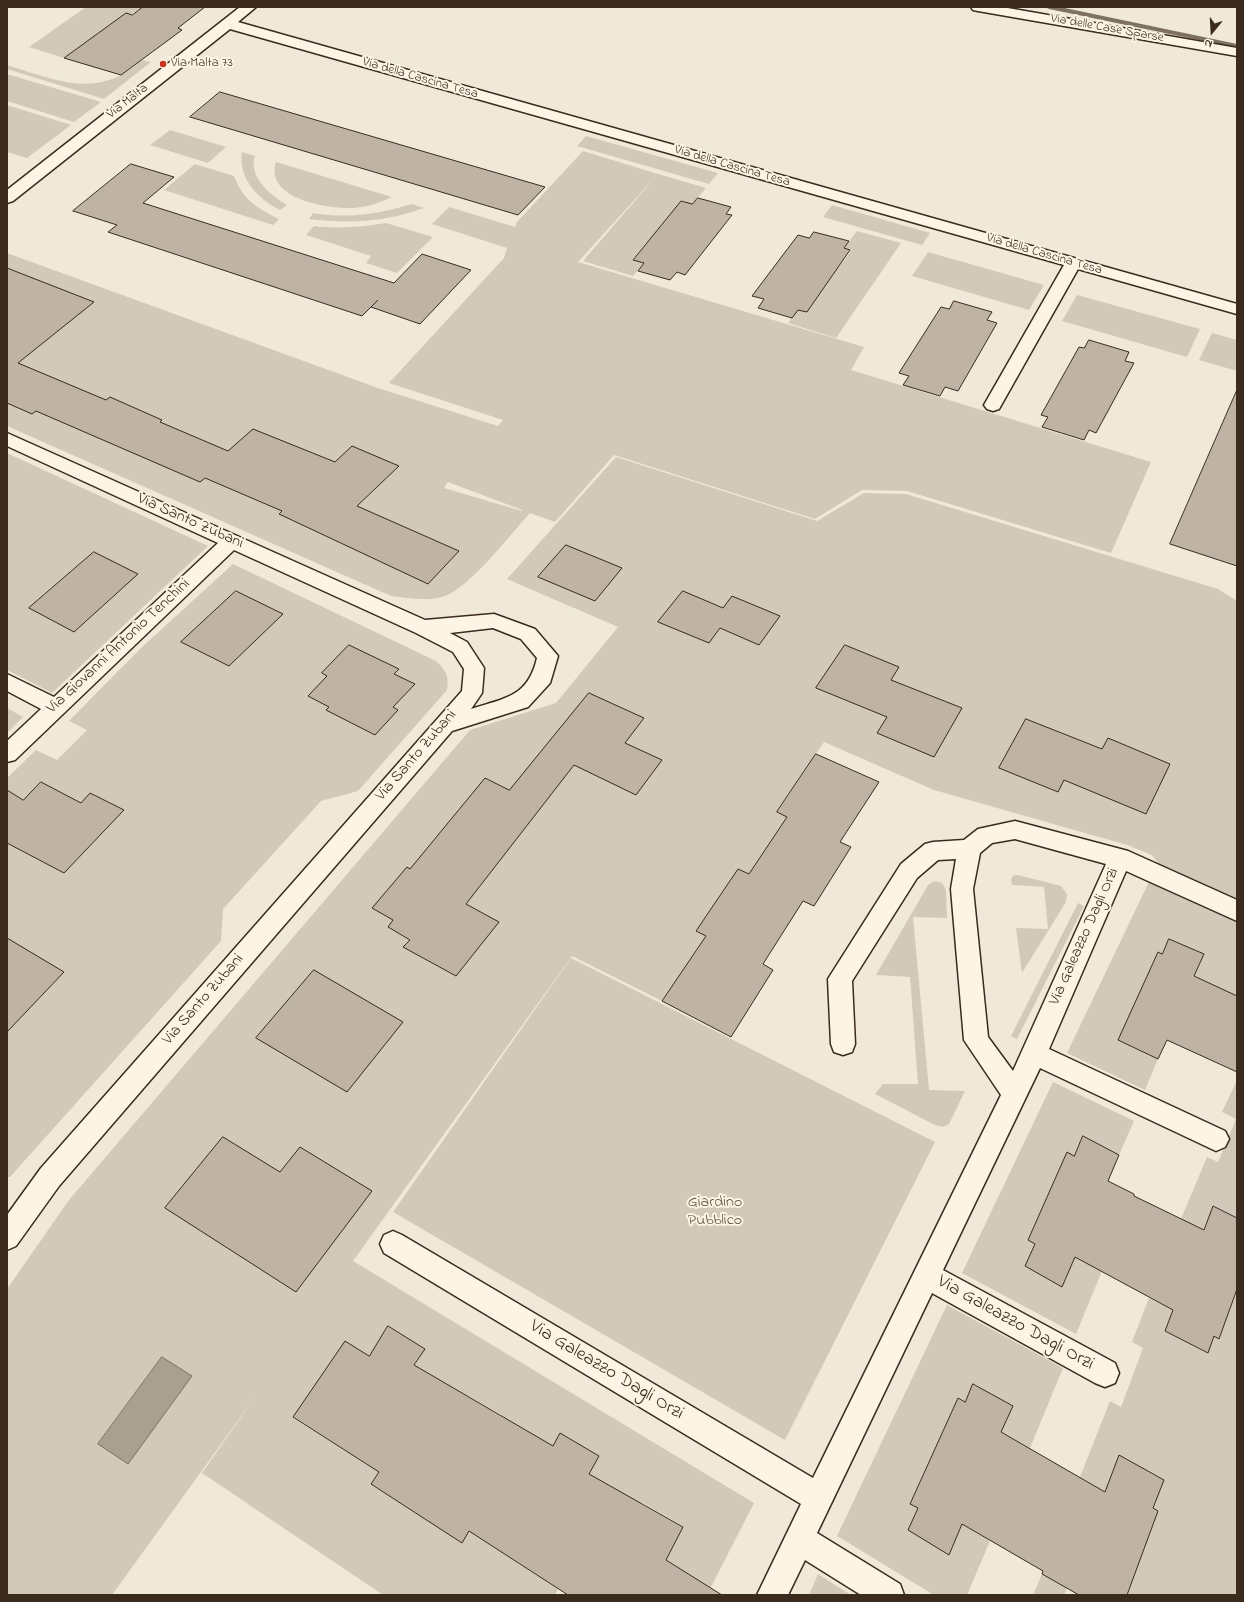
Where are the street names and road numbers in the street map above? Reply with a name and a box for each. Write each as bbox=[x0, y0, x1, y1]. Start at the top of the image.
street label: Via delle Case Sparse bbox=[1049, 11, 1165, 47]
street label: Via della Cascina Tesa bbox=[360, 55, 480, 103]
street label: Via Malta bbox=[104, 81, 152, 123]
street label: Via della Cascina Tesa bbox=[672, 143, 792, 191]
street label: Via della Cascina Tesa bbox=[984, 231, 1104, 279]
street label: Via Santo Zubani bbox=[134, 490, 246, 554]
street label: Via Giovanni Antonio Tenchini bbox=[43, 575, 195, 719]
street label: Via Santo Zubani bbox=[372, 707, 462, 805]
street label: Via Galeazzo Dagli Orzi bbox=[1046, 865, 1124, 1009]
street label: Via Santo Zubani bbox=[159, 951, 249, 1049]
street label: Via Galeazzo Dagli Orzi bbox=[932, 1271, 1098, 1377]
street label: Via Galeazzo Dagli Orzi bbox=[525, 1316, 687, 1426]

